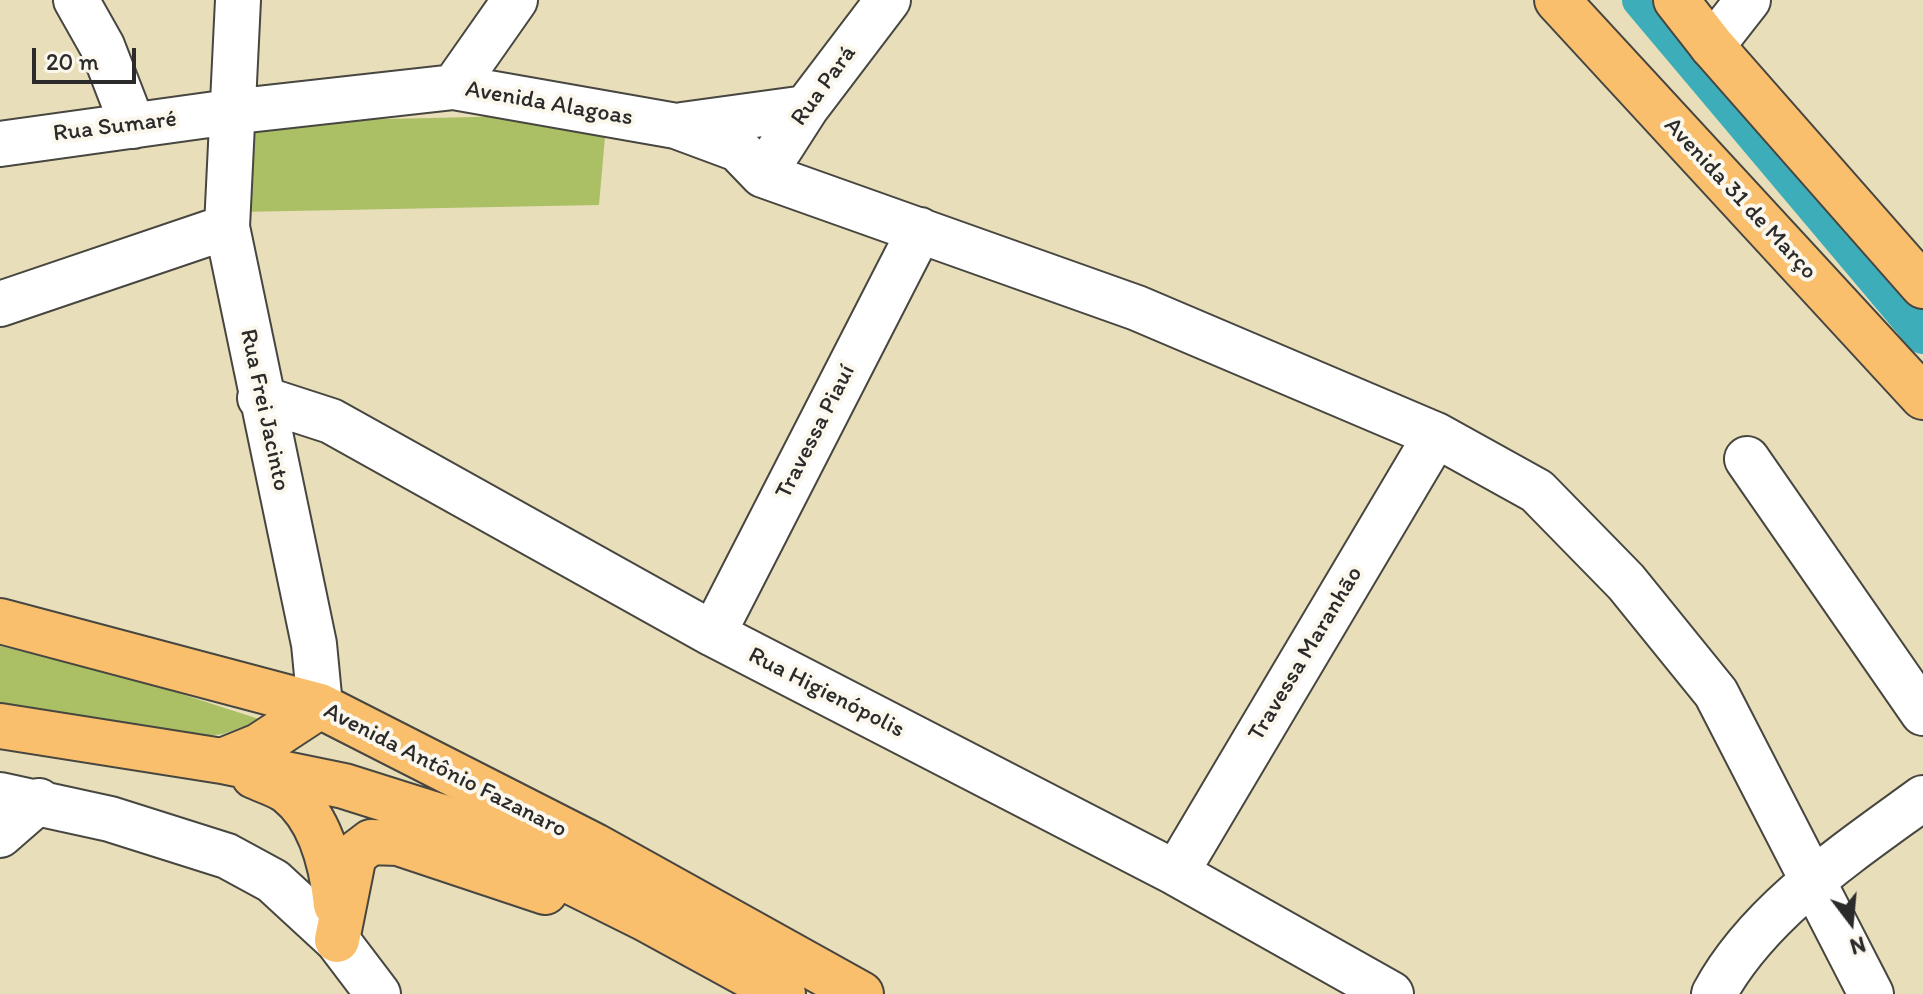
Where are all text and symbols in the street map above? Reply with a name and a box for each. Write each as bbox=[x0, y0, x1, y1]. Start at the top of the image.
scale bar bbox=[36, 32, 140, 82]
street label: Rua Pará bbox=[785, 40, 863, 132]
text: 20 m bbox=[46, 47, 99, 76]
street label: Avenida Alagoas bbox=[463, 75, 635, 133]
street label: Rua Sumaré bbox=[52, 105, 178, 149]
street label: Avenida 31 de Março bbox=[1657, 112, 1823, 286]
street label: Rua Frei Jacinto bbox=[233, 326, 295, 494]
street label: Travessa Piauí bbox=[770, 360, 862, 504]
street label: Travessa Maranhão bbox=[1243, 561, 1369, 747]
street label: Rua Higienópolis bbox=[743, 641, 909, 745]
street label: Avenida Antônio Fazanaro bbox=[319, 697, 571, 845]
north arrow bbox=[1811, 882, 1891, 962]
text: N bbox=[1847, 931, 1869, 961]

